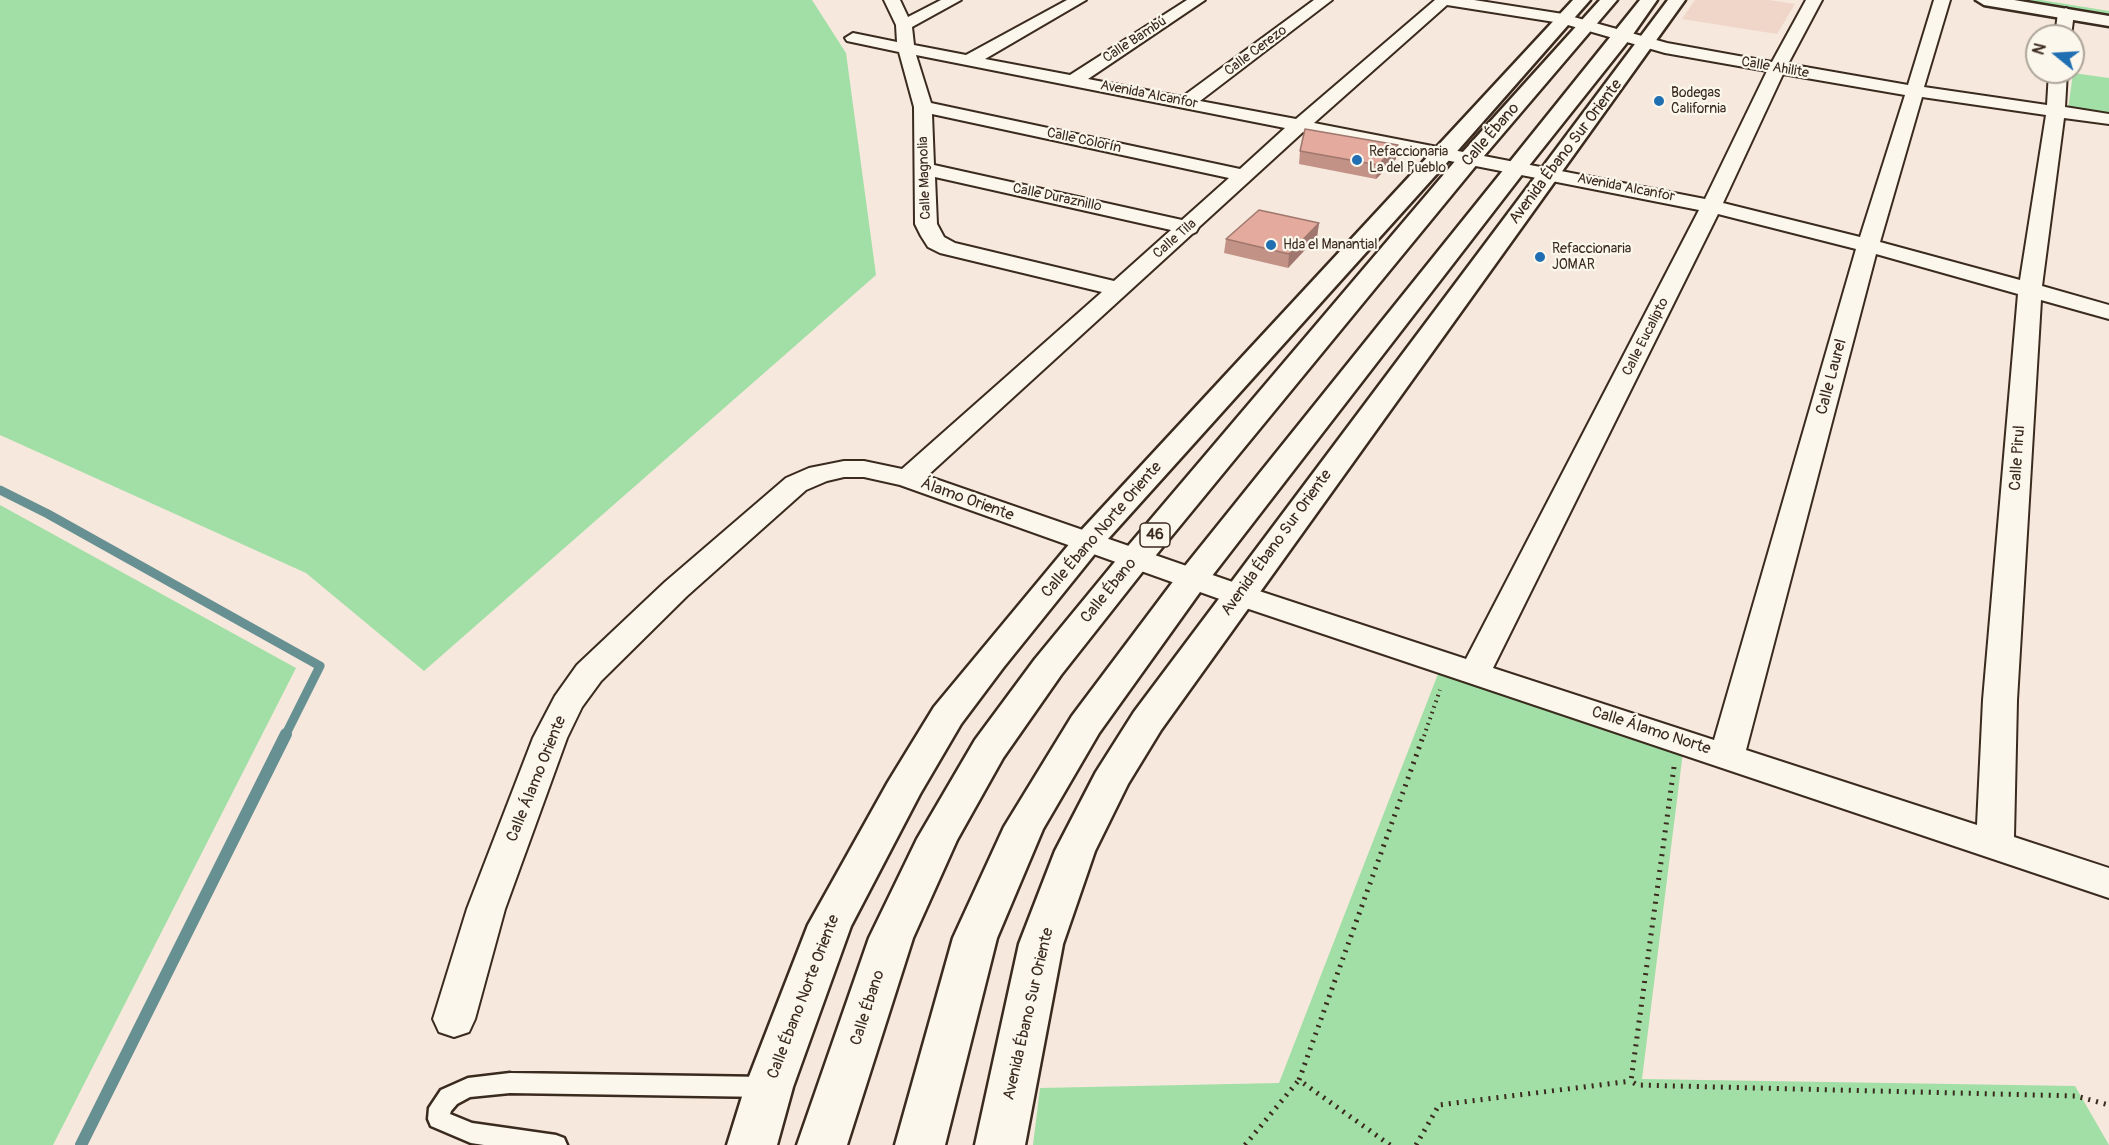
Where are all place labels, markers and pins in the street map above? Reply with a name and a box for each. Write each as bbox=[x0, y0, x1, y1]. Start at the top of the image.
place label: Bodegas California bbox=[1671, 85, 1726, 118]
marker: Bodegas California bbox=[1652, 94, 1666, 108]
place label: Refaccionaria La del Pueblo bbox=[1369, 144, 1448, 176]
marker: Refaccionaria La del Pueblo bbox=[1350, 153, 1364, 167]
place label: Hda el Manantial bbox=[1283, 237, 1377, 253]
marker: Hda el Manantial bbox=[1264, 238, 1278, 252]
place label: Refaccionaria JOMAR bbox=[1552, 241, 1631, 274]
marker: Refaccionaria JOMAR bbox=[1533, 250, 1547, 264]

